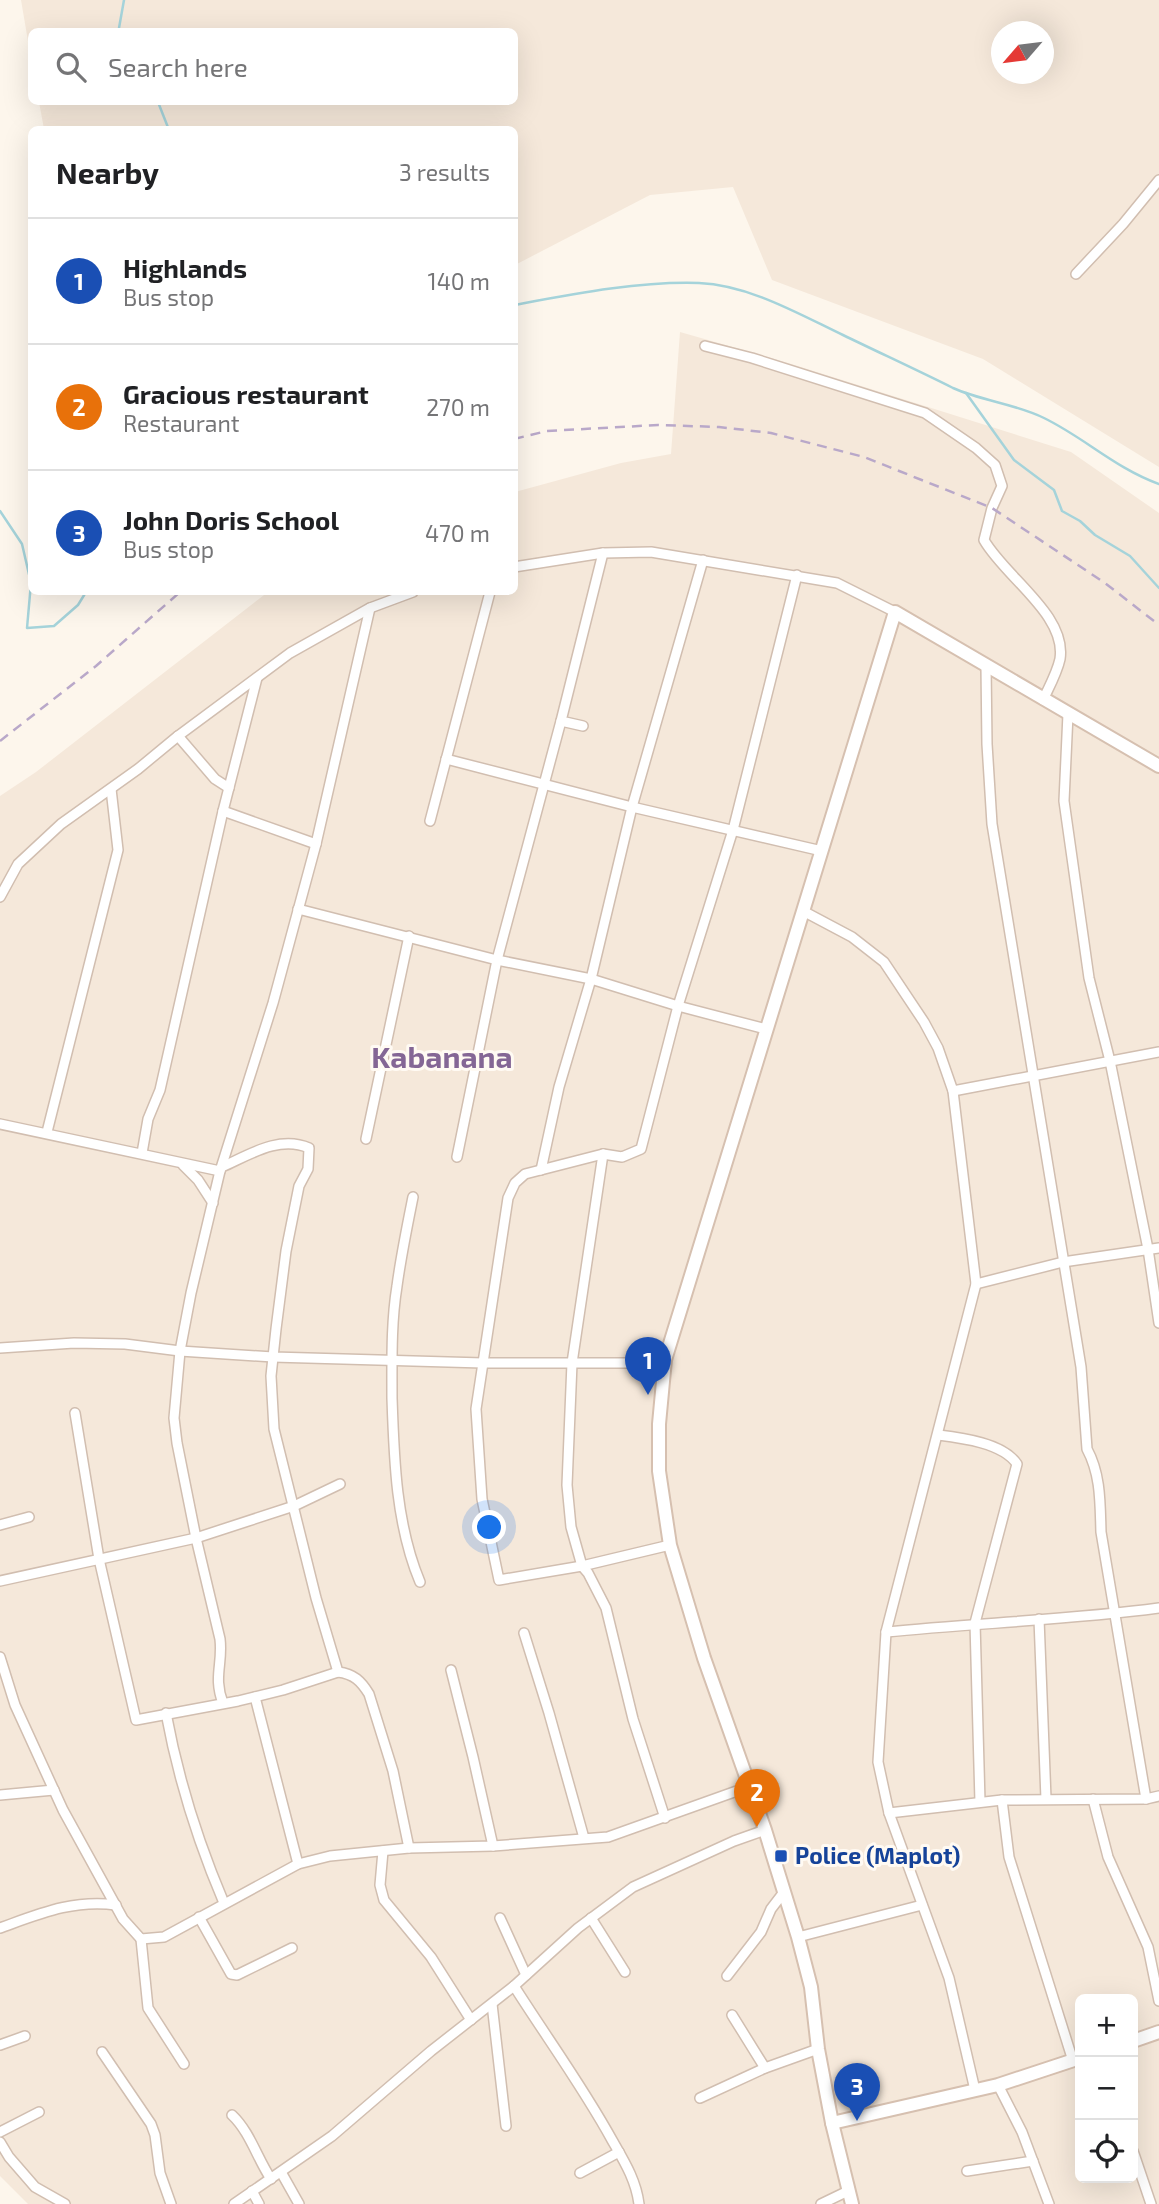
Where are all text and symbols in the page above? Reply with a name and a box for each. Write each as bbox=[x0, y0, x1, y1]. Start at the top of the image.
north arrow bbox=[991, 21, 1054, 84]
search box bbox=[28, 28, 518, 105]
icon: search bbox=[52, 48, 90, 86]
text: Search here bbox=[108, 51, 248, 82]
text: Nearby bbox=[56, 154, 159, 190]
text: 3 results bbox=[399, 158, 490, 186]
text: Highlands bbox=[123, 252, 247, 283]
text: 1 bbox=[74, 267, 84, 295]
text: 140 m bbox=[428, 267, 490, 295]
text: Bus stop bbox=[123, 283, 214, 311]
text: Gracious restaurant bbox=[123, 378, 369, 409]
text: 2 bbox=[72, 393, 86, 421]
text: 270 m bbox=[426, 393, 490, 421]
text: Restaurant bbox=[123, 409, 240, 437]
text: John Doris School bbox=[123, 504, 339, 535]
text: 3 bbox=[72, 519, 86, 547]
text: 470 m bbox=[425, 519, 490, 547]
text: Bus stop bbox=[123, 535, 214, 563]
district label: Kabanana bbox=[371, 1038, 513, 1074]
pin: 1 bbox=[625, 1337, 671, 1395]
your location bbox=[472, 1510, 506, 1544]
pin: 2 bbox=[734, 1769, 780, 1827]
place label: Police (Maplot) bbox=[795, 1841, 960, 1869]
marker: Police (Maplot) bbox=[773, 1848, 789, 1864]
map controls bbox=[1075, 1994, 1138, 2183]
button: + bbox=[1075, 1994, 1138, 2057]
button: − bbox=[1075, 2057, 1138, 2120]
pin: 3 bbox=[834, 2063, 880, 2121]
button: locate bbox=[1075, 2120, 1138, 2183]

